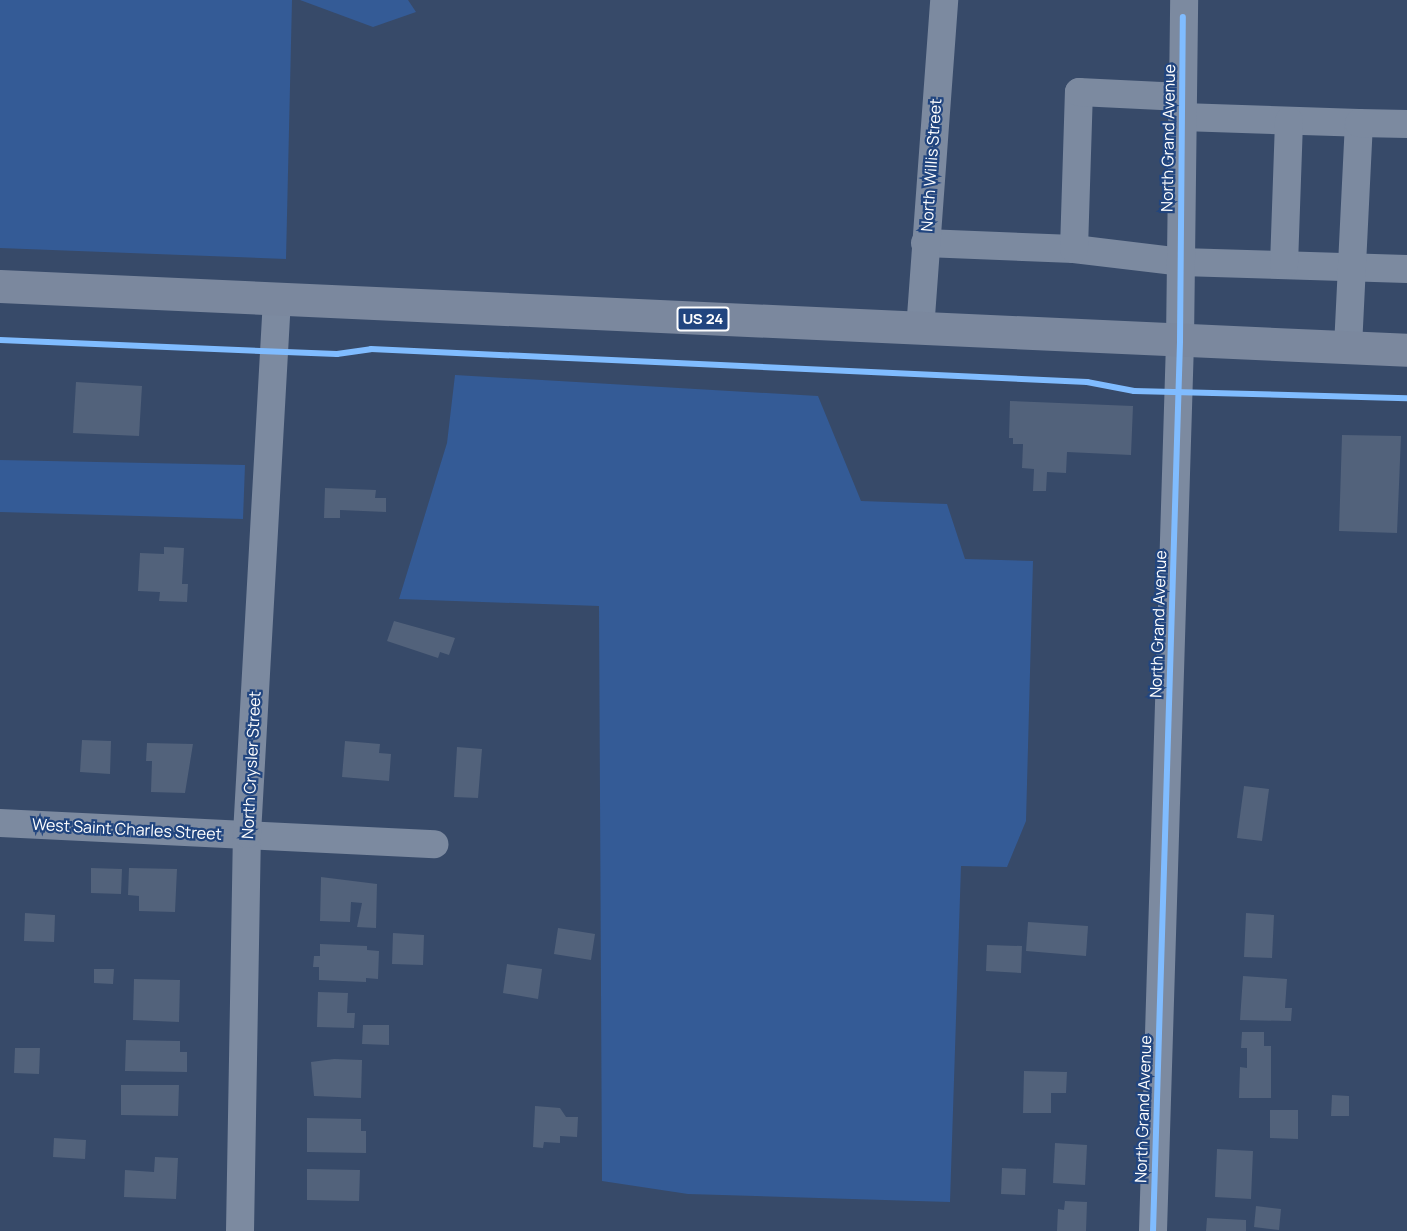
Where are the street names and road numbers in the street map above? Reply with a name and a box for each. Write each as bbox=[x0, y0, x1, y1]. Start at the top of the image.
street label: North Grand Avenue bbox=[1157, 64, 1179, 212]
street label: North Willis Street bbox=[917, 98, 945, 232]
road number: US 24 bbox=[676, 307, 730, 331]
street label: North Grand Avenue bbox=[1146, 550, 1170, 698]
street label: North Crysler Street bbox=[238, 690, 264, 840]
street label: West Saint Charles Street bbox=[32, 814, 222, 844]
street label: North Grand Avenue bbox=[1131, 1035, 1155, 1183]

